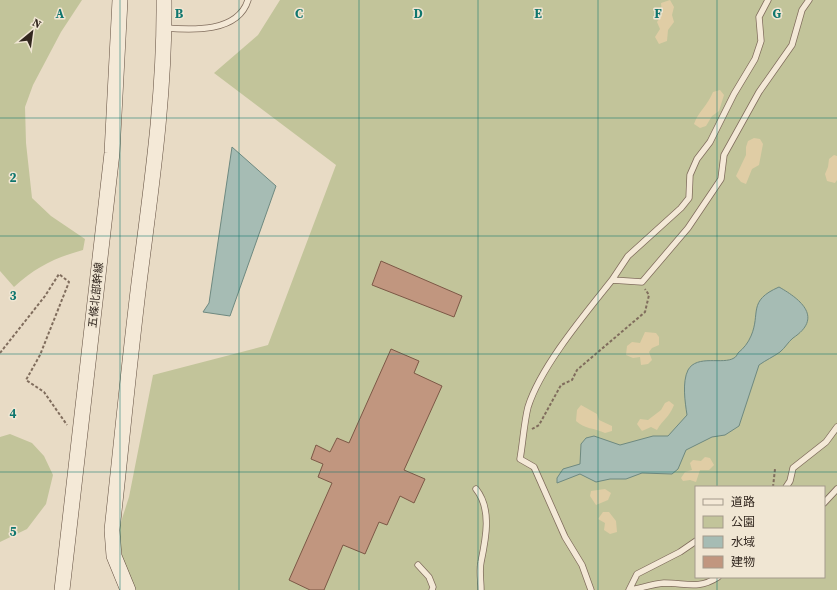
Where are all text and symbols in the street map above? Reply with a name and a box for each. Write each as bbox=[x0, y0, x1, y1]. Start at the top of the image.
text: A bbox=[56, 5, 65, 22]
text: B bbox=[175, 5, 184, 22]
text: C bbox=[295, 5, 303, 22]
text: D bbox=[413, 5, 423, 22]
text: E bbox=[534, 5, 542, 22]
text: F bbox=[654, 5, 662, 22]
text: G bbox=[773, 5, 782, 22]
north arrow bbox=[12, 12, 52, 52]
text: N bbox=[29, 15, 44, 32]
text: 2 bbox=[9, 169, 17, 186]
street label: 五條北部幹線 bbox=[85, 261, 107, 329]
text: 3 bbox=[9, 287, 17, 304]
text: 4 bbox=[9, 405, 17, 422]
legend bbox=[695, 486, 825, 578]
text: 道路 bbox=[731, 494, 755, 510]
text: 公園 bbox=[731, 514, 755, 530]
text: 5 bbox=[9, 523, 17, 540]
text: 水域 bbox=[731, 534, 755, 550]
text: 建物 bbox=[731, 554, 755, 570]

